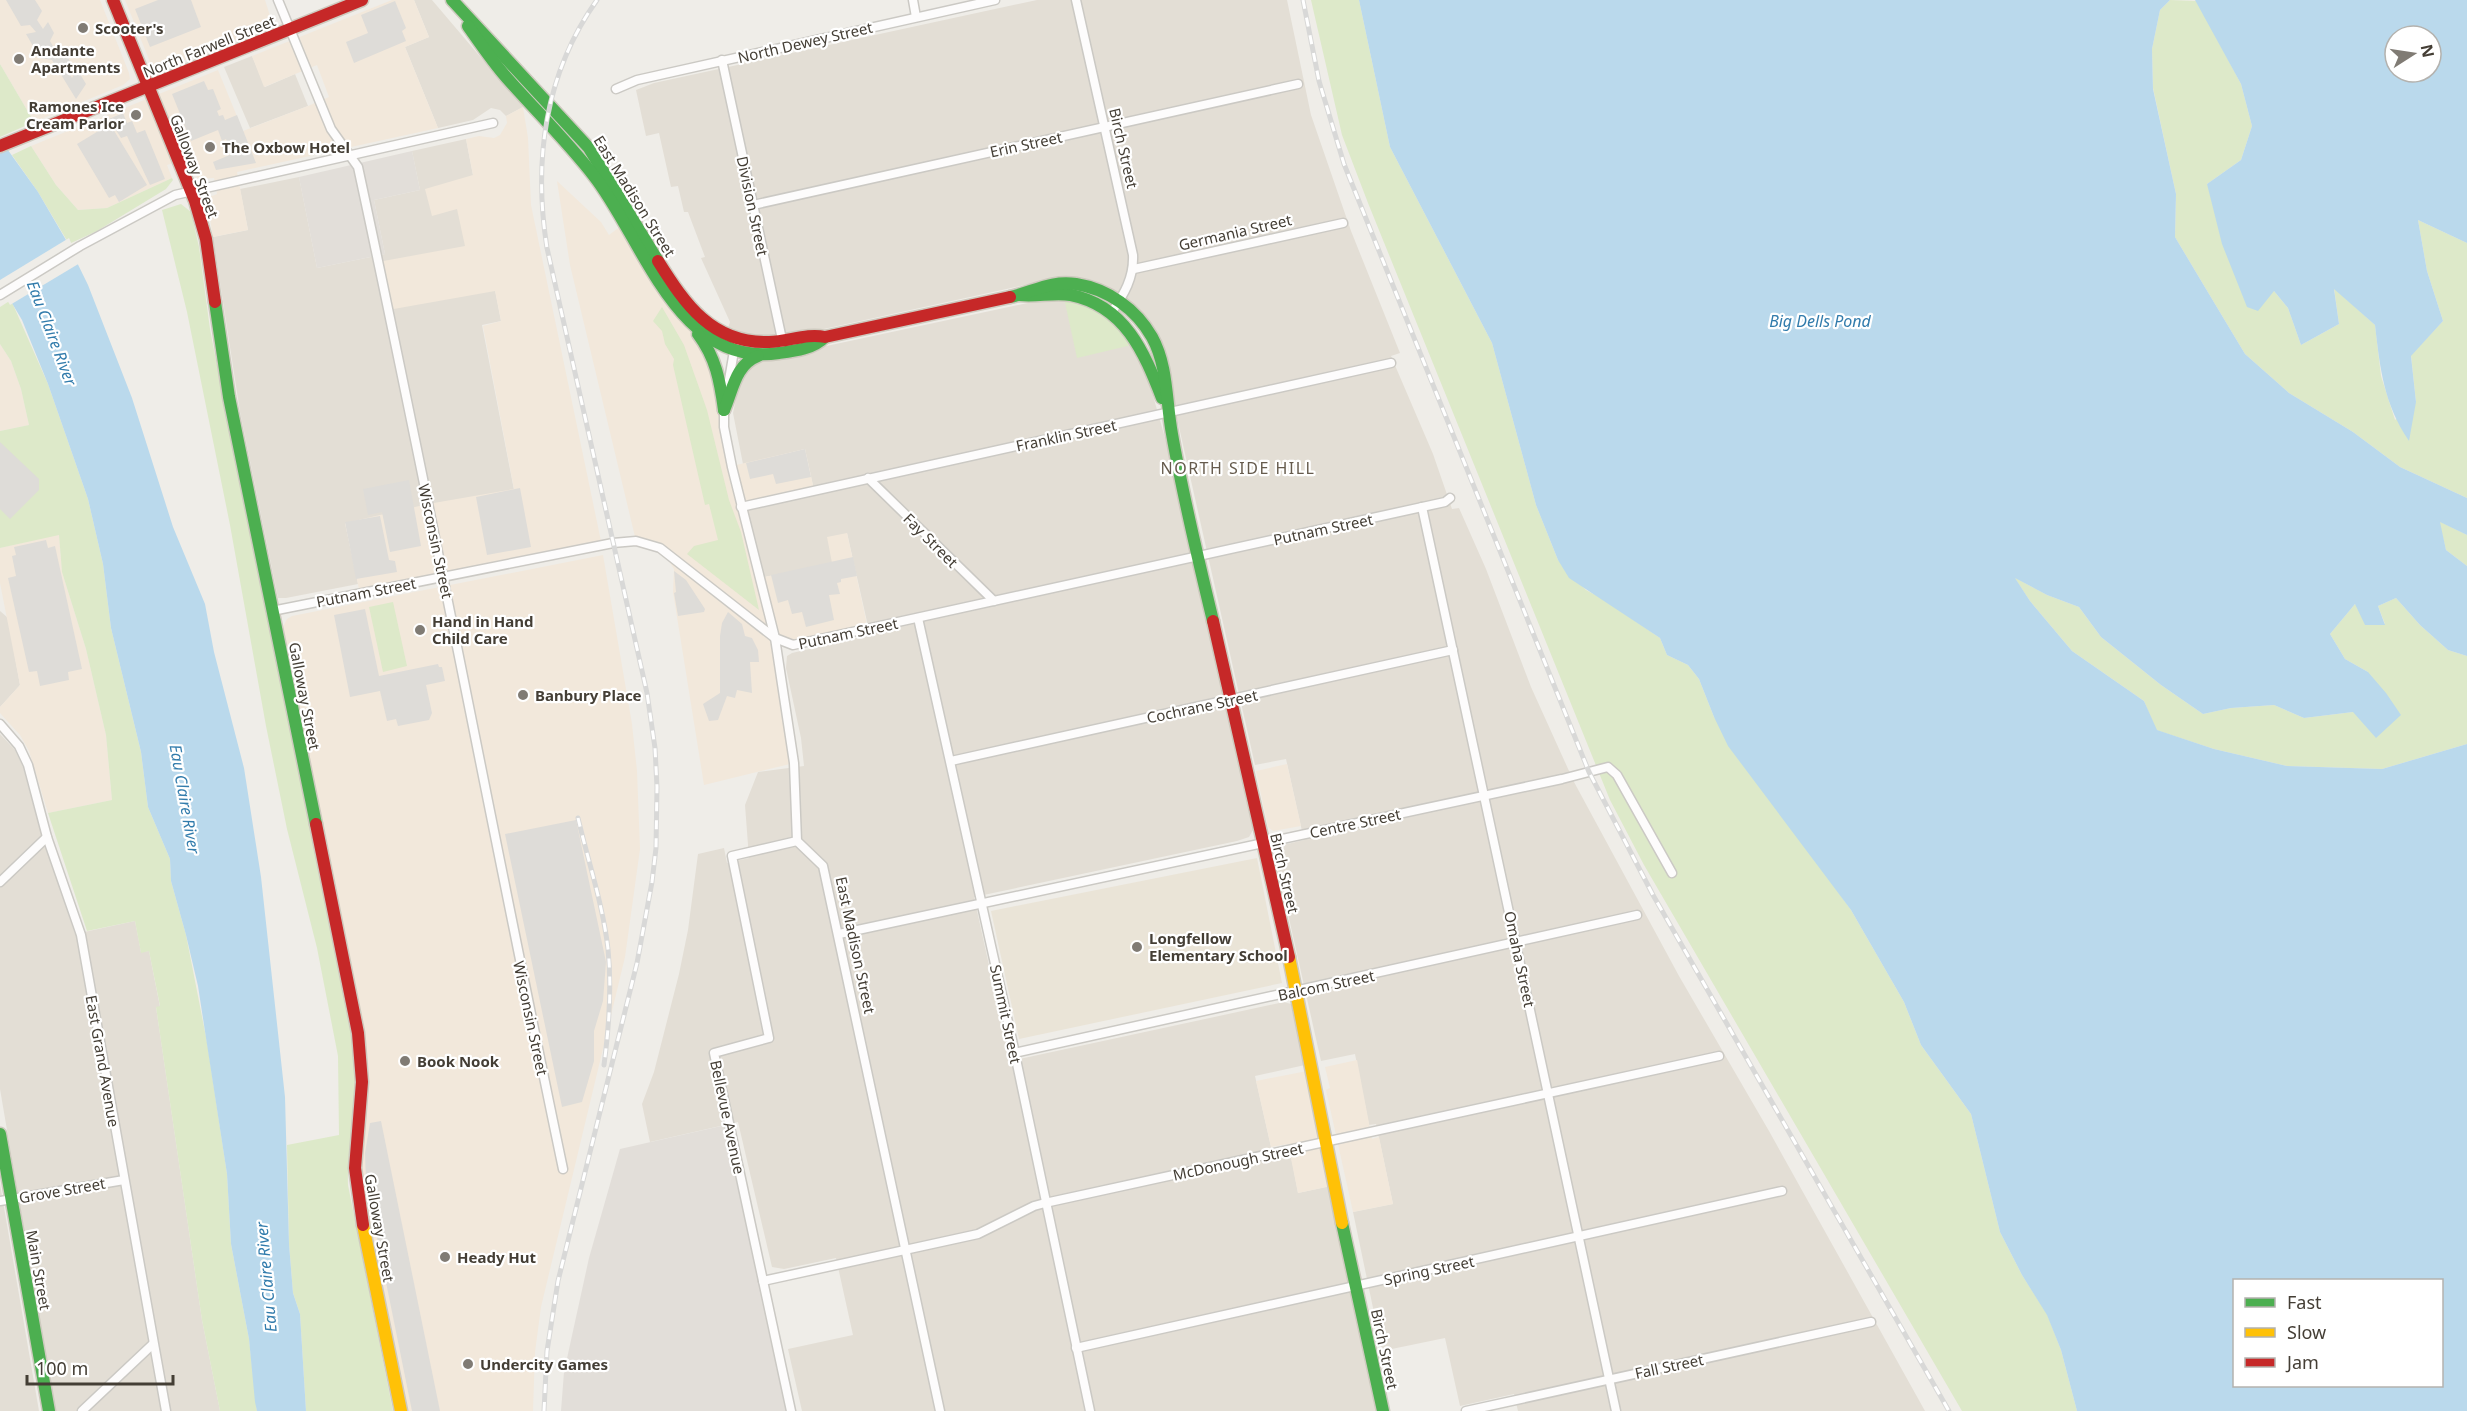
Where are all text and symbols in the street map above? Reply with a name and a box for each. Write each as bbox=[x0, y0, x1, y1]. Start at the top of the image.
street label: North Farwell Street bbox=[140, 10, 279, 82]
street label: North Dewey Street bbox=[736, 17, 875, 67]
place label: Scooter's bbox=[95, 18, 164, 38]
marker: Scooter's bbox=[76, 21, 90, 35]
north arrow bbox=[2383, 24, 2443, 84]
place label: Andante Apartments bbox=[31, 40, 120, 77]
text: N bbox=[2416, 42, 2440, 60]
marker: Andante Apartments bbox=[12, 52, 26, 66]
place label: Ramones Ice Cream Parlor bbox=[26, 96, 124, 133]
street label: Birch Street bbox=[1105, 106, 1143, 191]
marker: Ramones Ice Cream Parlor bbox=[129, 108, 143, 122]
street label: Galloway Street bbox=[166, 111, 224, 221]
street label: Erin Street bbox=[988, 126, 1065, 161]
street label: East Madison Street bbox=[590, 131, 681, 261]
place label: The Oxbow Hotel bbox=[222, 137, 350, 157]
marker: The Oxbow Hotel bbox=[203, 140, 217, 154]
street label: Division Street bbox=[733, 154, 773, 258]
street label: Germania Street bbox=[1177, 209, 1294, 255]
water label: Eau Claire River bbox=[22, 277, 82, 389]
water label: Big Dells Pond bbox=[1769, 310, 1872, 332]
street label: Franklin Street bbox=[1014, 414, 1119, 455]
district label: NORTH SIDE HILL bbox=[1160, 457, 1316, 479]
street label: Wisconsin Street bbox=[414, 482, 458, 601]
street label: Fay Street bbox=[899, 508, 963, 572]
street label: Putnam Street bbox=[1271, 509, 1375, 549]
street label: Putnam Street bbox=[314, 572, 418, 611]
place label: Hand in Hand Child Care bbox=[432, 611, 533, 648]
street label: Putnam Street bbox=[796, 613, 900, 653]
marker: Hand in Hand Child Care bbox=[413, 623, 427, 637]
street label: Galloway Street bbox=[285, 640, 325, 752]
street label: Cochrane Street bbox=[1145, 684, 1260, 728]
place label: Banbury Place bbox=[535, 685, 642, 705]
marker: Banbury Place bbox=[516, 688, 530, 702]
water label: Eau Claire River bbox=[165, 743, 206, 856]
street label: Centre Street bbox=[1308, 803, 1403, 842]
street label: Birch Street bbox=[1266, 831, 1304, 916]
street label: East Madison Street bbox=[832, 875, 880, 1016]
street label: Omaha Street bbox=[1500, 909, 1540, 1009]
place label: Longfellow Elementary School bbox=[1149, 928, 1288, 965]
marker: Longfellow Elementary School bbox=[1130, 940, 1144, 954]
street label: Wisconsin Street bbox=[509, 959, 553, 1078]
street label: Summit Street bbox=[986, 963, 1026, 1066]
street label: Balcom Street bbox=[1276, 965, 1377, 1005]
street label: East Grand Avenue bbox=[82, 994, 124, 1128]
place label: Book Nook bbox=[417, 1051, 500, 1071]
marker: Book Nook bbox=[398, 1054, 412, 1068]
street label: Bellevue Avenue bbox=[706, 1058, 750, 1176]
street label: McDonough Street bbox=[1171, 1137, 1306, 1185]
street label: Grove Street bbox=[17, 1172, 107, 1207]
street label: Galloway Street bbox=[361, 1172, 399, 1284]
water label: Eau Claire River bbox=[250, 1220, 282, 1333]
street label: Main Street bbox=[22, 1228, 56, 1312]
place label: Heady Hut bbox=[457, 1247, 537, 1267]
marker: Heady Hut bbox=[438, 1250, 452, 1264]
street label: Spring Street bbox=[1382, 1251, 1477, 1289]
legend bbox=[2233, 1279, 2443, 1387]
text: Fast bbox=[2287, 1290, 2322, 1314]
street label: Birch Street bbox=[1367, 1307, 1403, 1392]
text: Slow bbox=[2287, 1320, 2326, 1344]
scale bar bbox=[27, 1348, 172, 1386]
street label: Fall Street bbox=[1633, 1349, 1706, 1383]
text: Jam bbox=[2285, 1350, 2319, 1374]
place label: Undercity Games bbox=[480, 1354, 608, 1374]
text: 100 m bbox=[36, 1356, 88, 1380]
marker: Undercity Games bbox=[461, 1357, 475, 1371]

